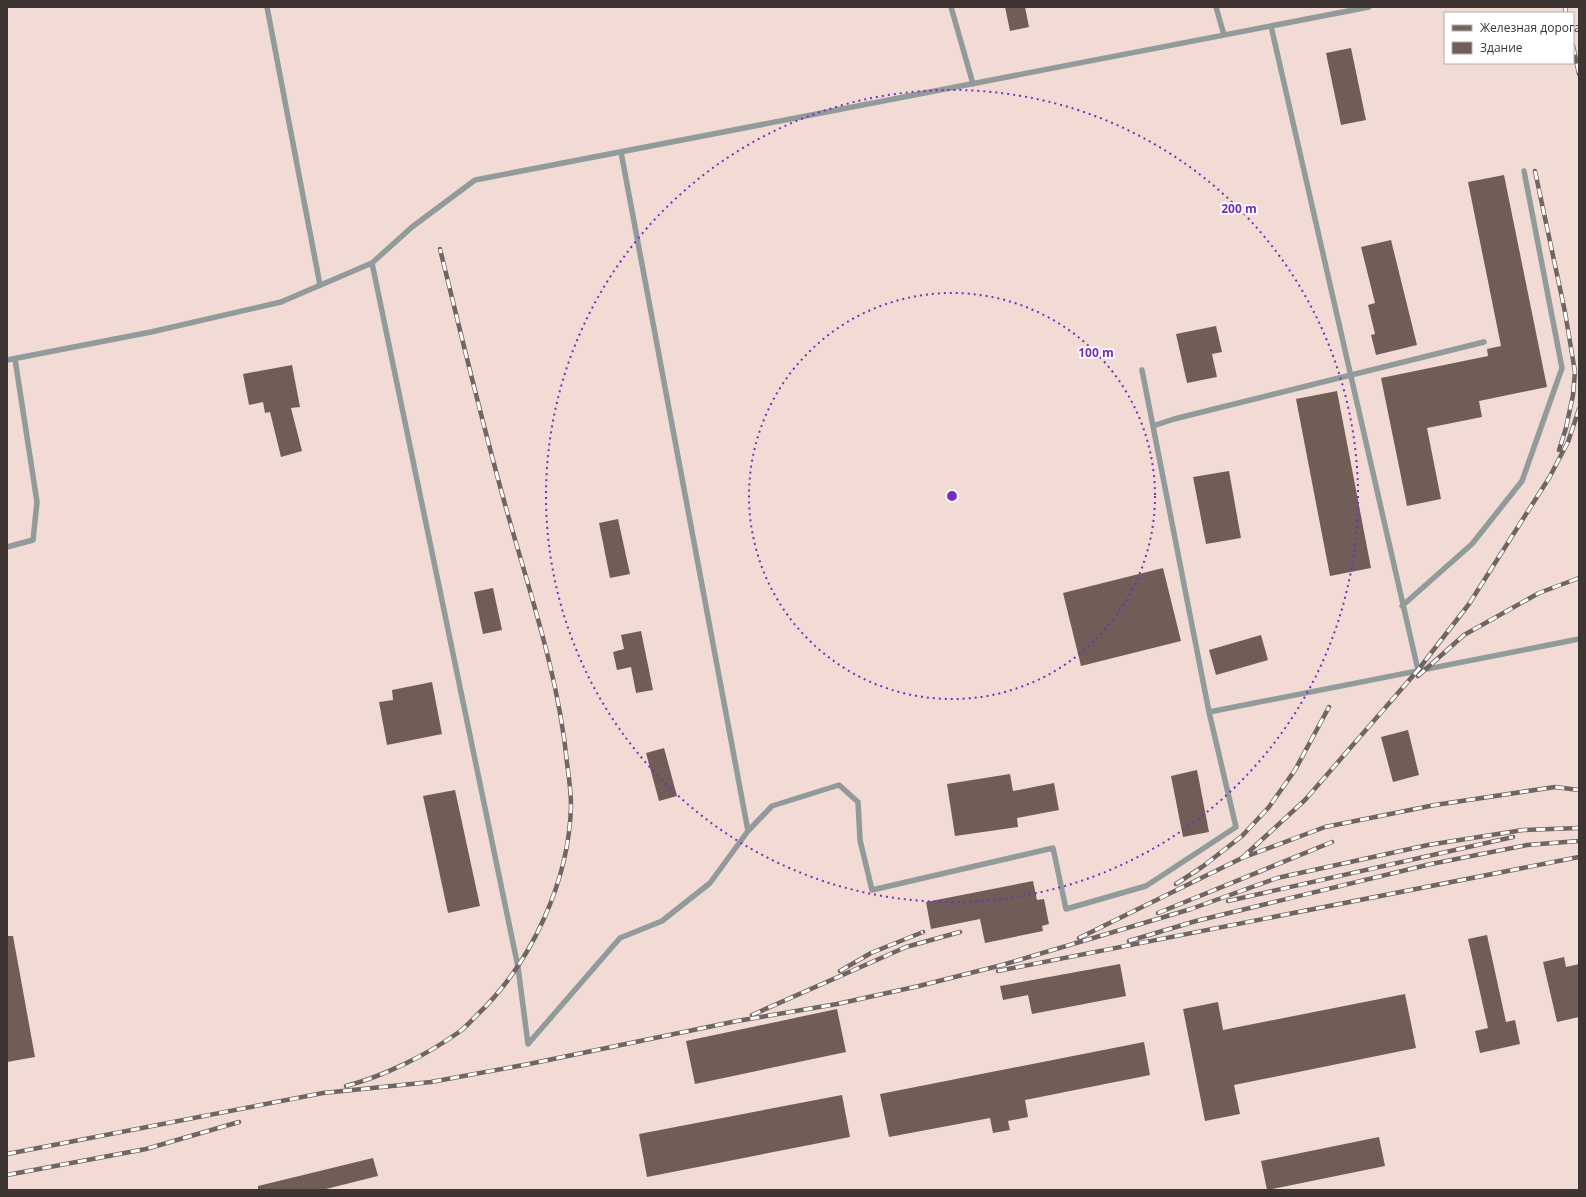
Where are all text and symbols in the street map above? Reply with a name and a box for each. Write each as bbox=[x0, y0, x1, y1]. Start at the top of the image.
legend bbox=[1444, 12, 1574, 64]
text: Железная дорога bbox=[1480, 19, 1581, 36]
text: Здание bbox=[1480, 39, 1523, 56]
text: 200 m bbox=[1221, 200, 1257, 217]
text: 100 m bbox=[1078, 344, 1114, 361]
centre of rings bbox=[945, 489, 959, 503]

